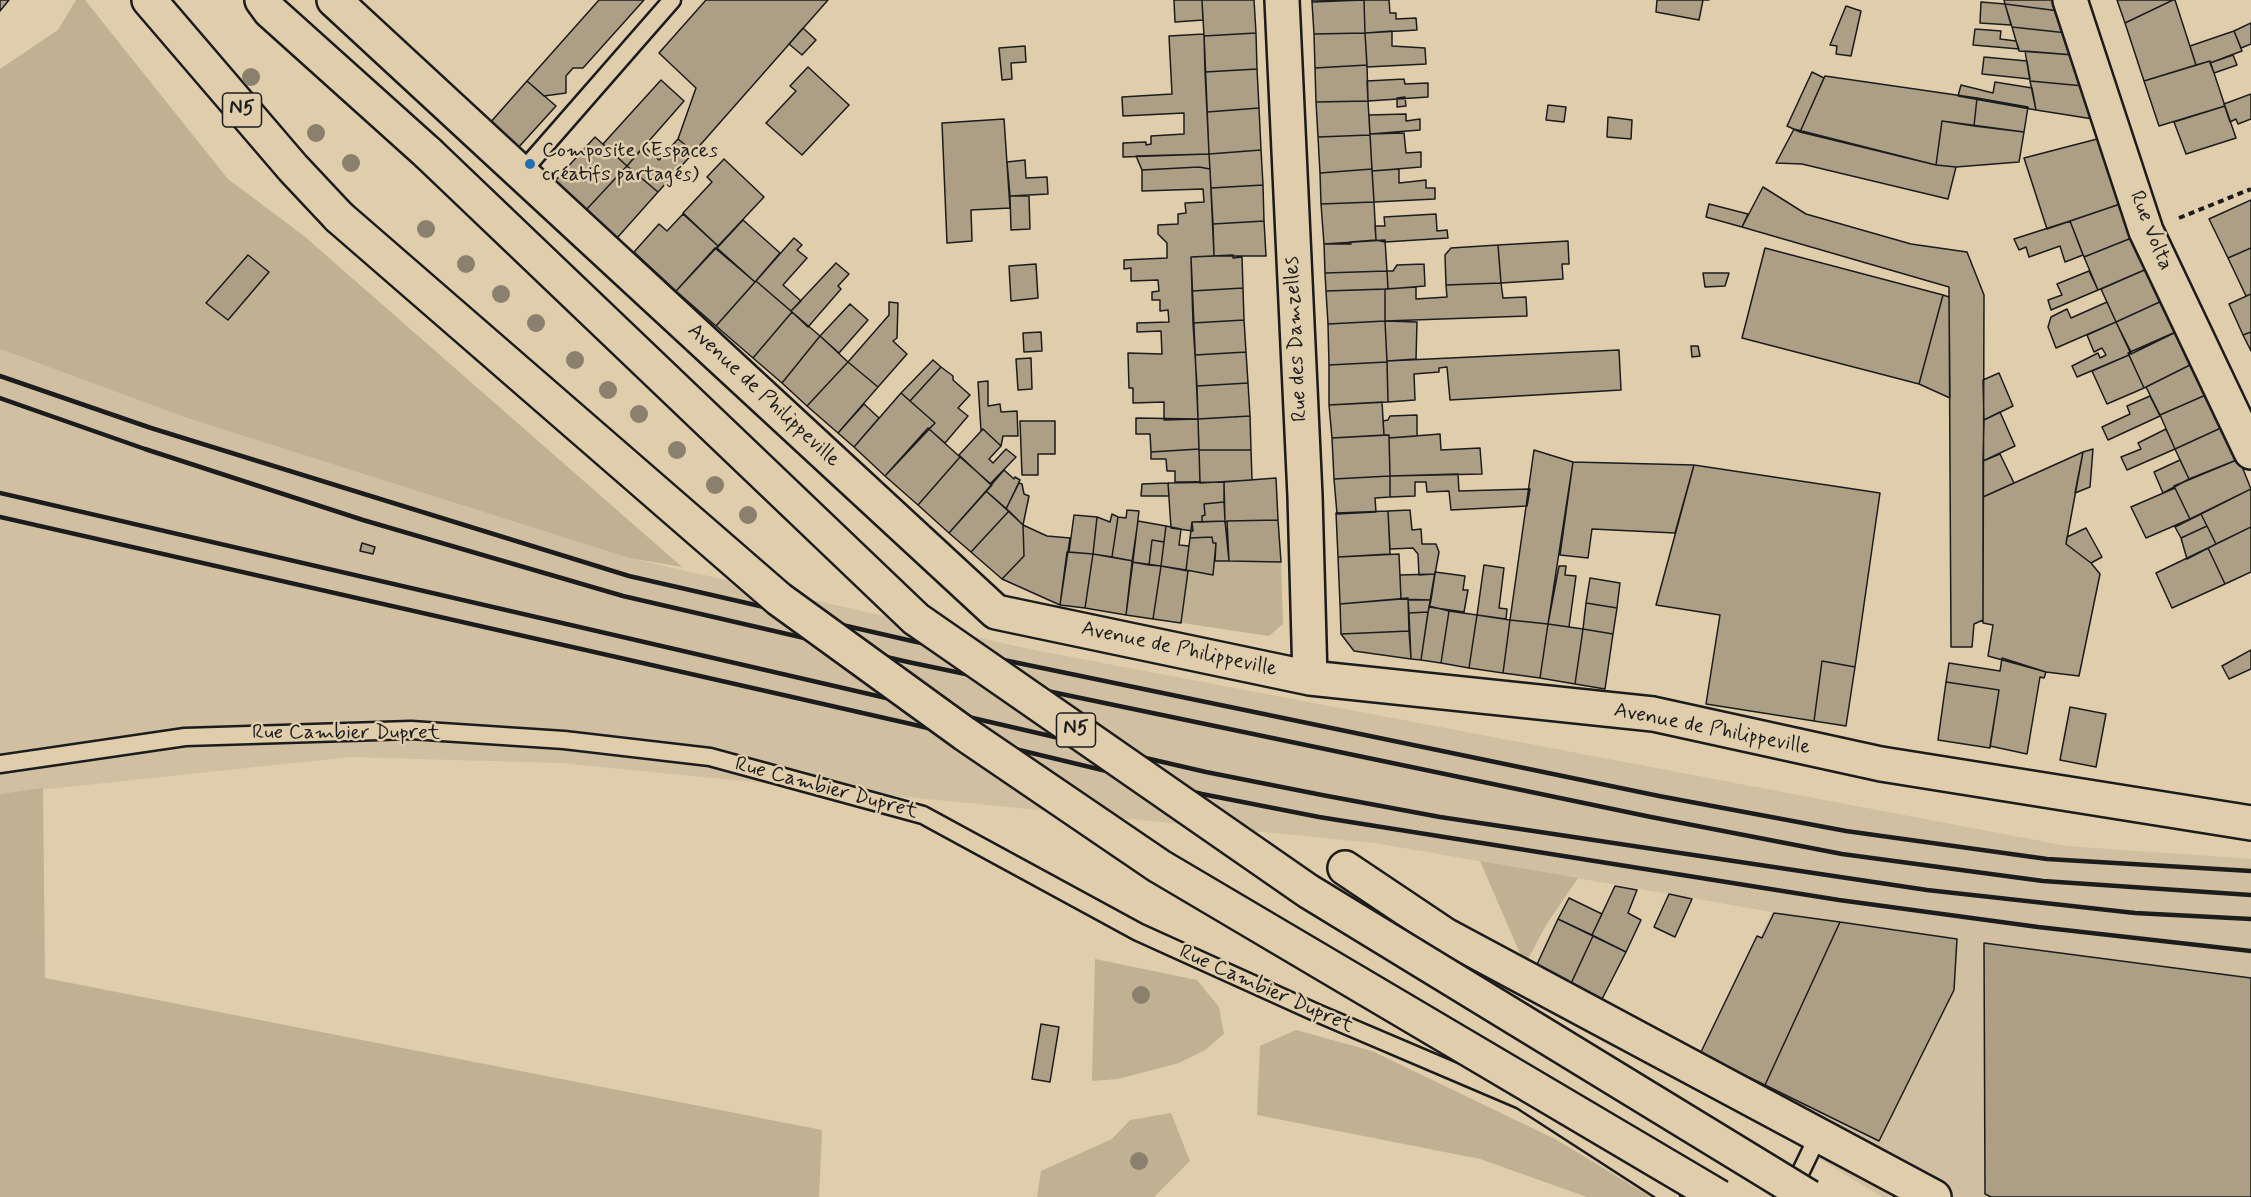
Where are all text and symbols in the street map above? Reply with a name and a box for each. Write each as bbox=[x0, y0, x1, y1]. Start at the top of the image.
road number: N5 bbox=[222, 93, 262, 127]
place label: Composite (Espaces créatifs partagés) bbox=[542, 139, 718, 189]
marker: Composite (Espaces créatifs partagés) bbox=[523, 157, 537, 171]
street label: Rue Volta bbox=[2123, 188, 2177, 274]
street label: Rue des Damzelles bbox=[1280, 256, 1314, 422]
street label: Avenue de Philippeville bbox=[681, 319, 845, 473]
street label: Avenue de Philippeville bbox=[1079, 617, 1279, 683]
street label: Avenue de Philippeville bbox=[1612, 699, 1812, 761]
road number: N5 bbox=[1056, 713, 1096, 747]
street label: Rue Cambier Dupret bbox=[252, 721, 440, 747]
street label: Rue Cambier Dupret bbox=[732, 753, 920, 825]
street label: Rue Cambier Dupret bbox=[1175, 940, 1357, 1040]

